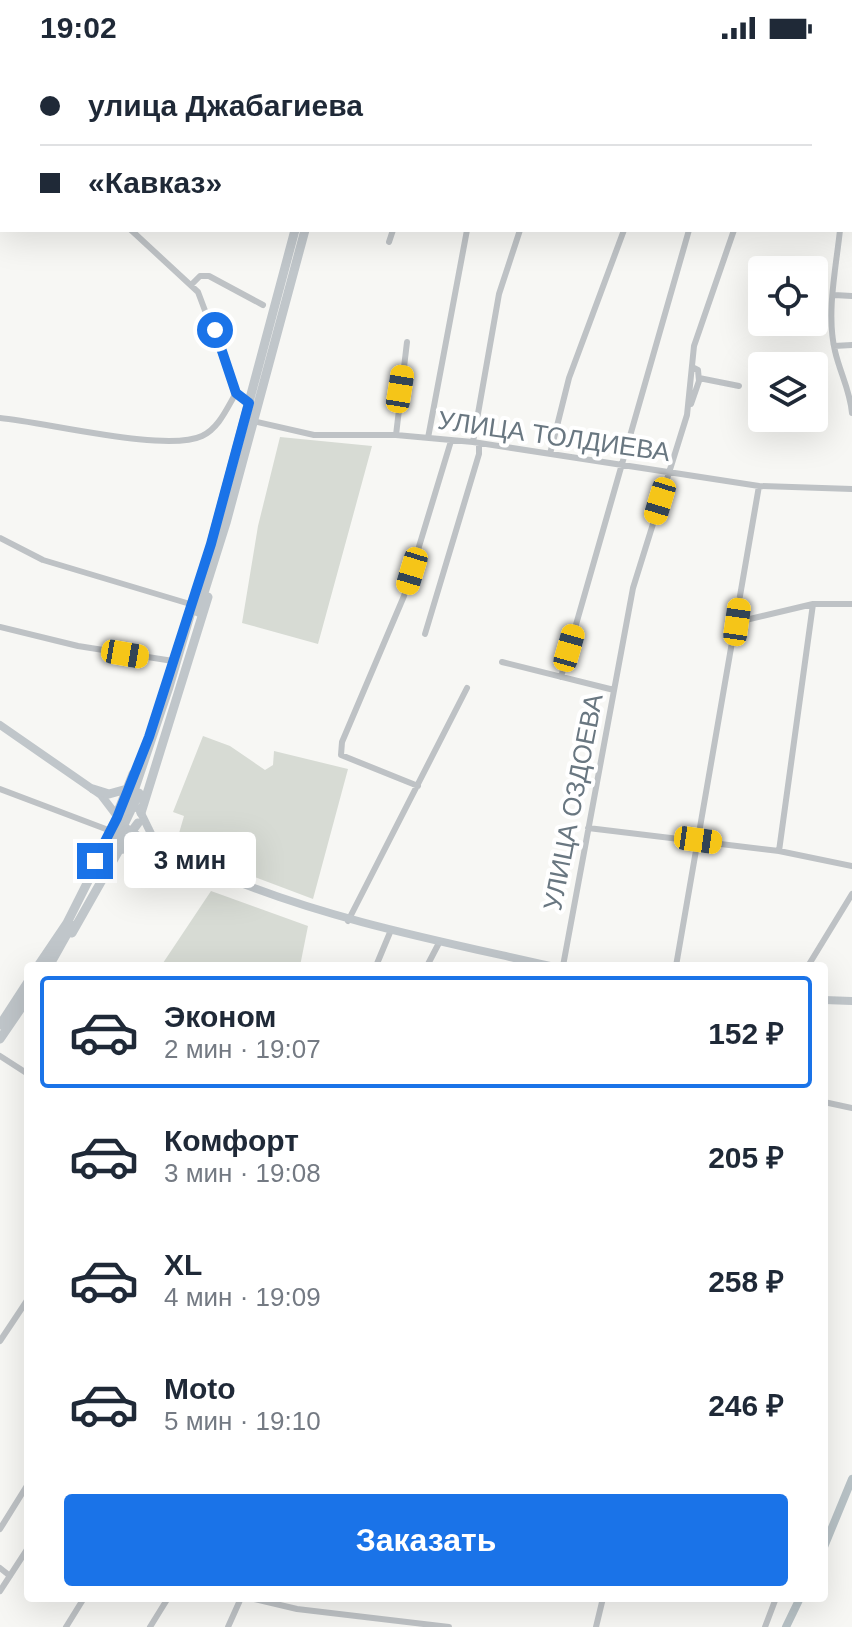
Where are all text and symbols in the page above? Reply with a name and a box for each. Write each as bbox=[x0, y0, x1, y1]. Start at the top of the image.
text: 19:02 bbox=[40, 11, 117, 44]
text: улица Джабагиева bbox=[88, 89, 363, 122]
text: «Кавказ» bbox=[88, 166, 222, 199]
map controls bbox=[748, 256, 828, 432]
button: locate bbox=[748, 256, 828, 336]
route start bbox=[197, 312, 233, 348]
button: layers bbox=[748, 352, 828, 432]
car bbox=[384, 363, 416, 415]
street label: УЛИЦА ТОЛДИЕВА bbox=[436, 405, 673, 467]
car bbox=[642, 475, 678, 527]
car bbox=[394, 545, 430, 597]
car bbox=[722, 597, 752, 647]
car bbox=[551, 622, 587, 674]
car bbox=[99, 638, 151, 670]
street label: УЛИЦА ОЗДОЕВА bbox=[537, 690, 609, 913]
car bbox=[673, 825, 723, 855]
callout: 3 мин bbox=[123, 833, 255, 889]
route end bbox=[77, 843, 113, 879]
text: 3 мин bbox=[154, 845, 226, 875]
icon: car bbox=[68, 996, 140, 1068]
text: Эконом bbox=[164, 1000, 277, 1033]
text: 152 ₽ bbox=[708, 1017, 784, 1050]
text: 2 мин · 19:07 bbox=[164, 1034, 321, 1064]
icon: car bbox=[68, 1120, 140, 1192]
text: Комфорт bbox=[164, 1124, 299, 1157]
text: 205 ₽ bbox=[708, 1141, 784, 1174]
text: 3 мин · 19:08 bbox=[164, 1158, 321, 1188]
icon: car bbox=[68, 1244, 140, 1316]
text: XL bbox=[164, 1248, 202, 1281]
text: 258 ₽ bbox=[708, 1265, 784, 1298]
text: 4 мин · 19:09 bbox=[164, 1282, 321, 1312]
icon: car bbox=[68, 1368, 140, 1440]
text: Moto bbox=[164, 1372, 236, 1405]
text: 246 ₽ bbox=[708, 1389, 784, 1422]
text: 5 мин · 19:10 bbox=[164, 1406, 321, 1436]
button: Заказать bbox=[64, 1494, 788, 1586]

